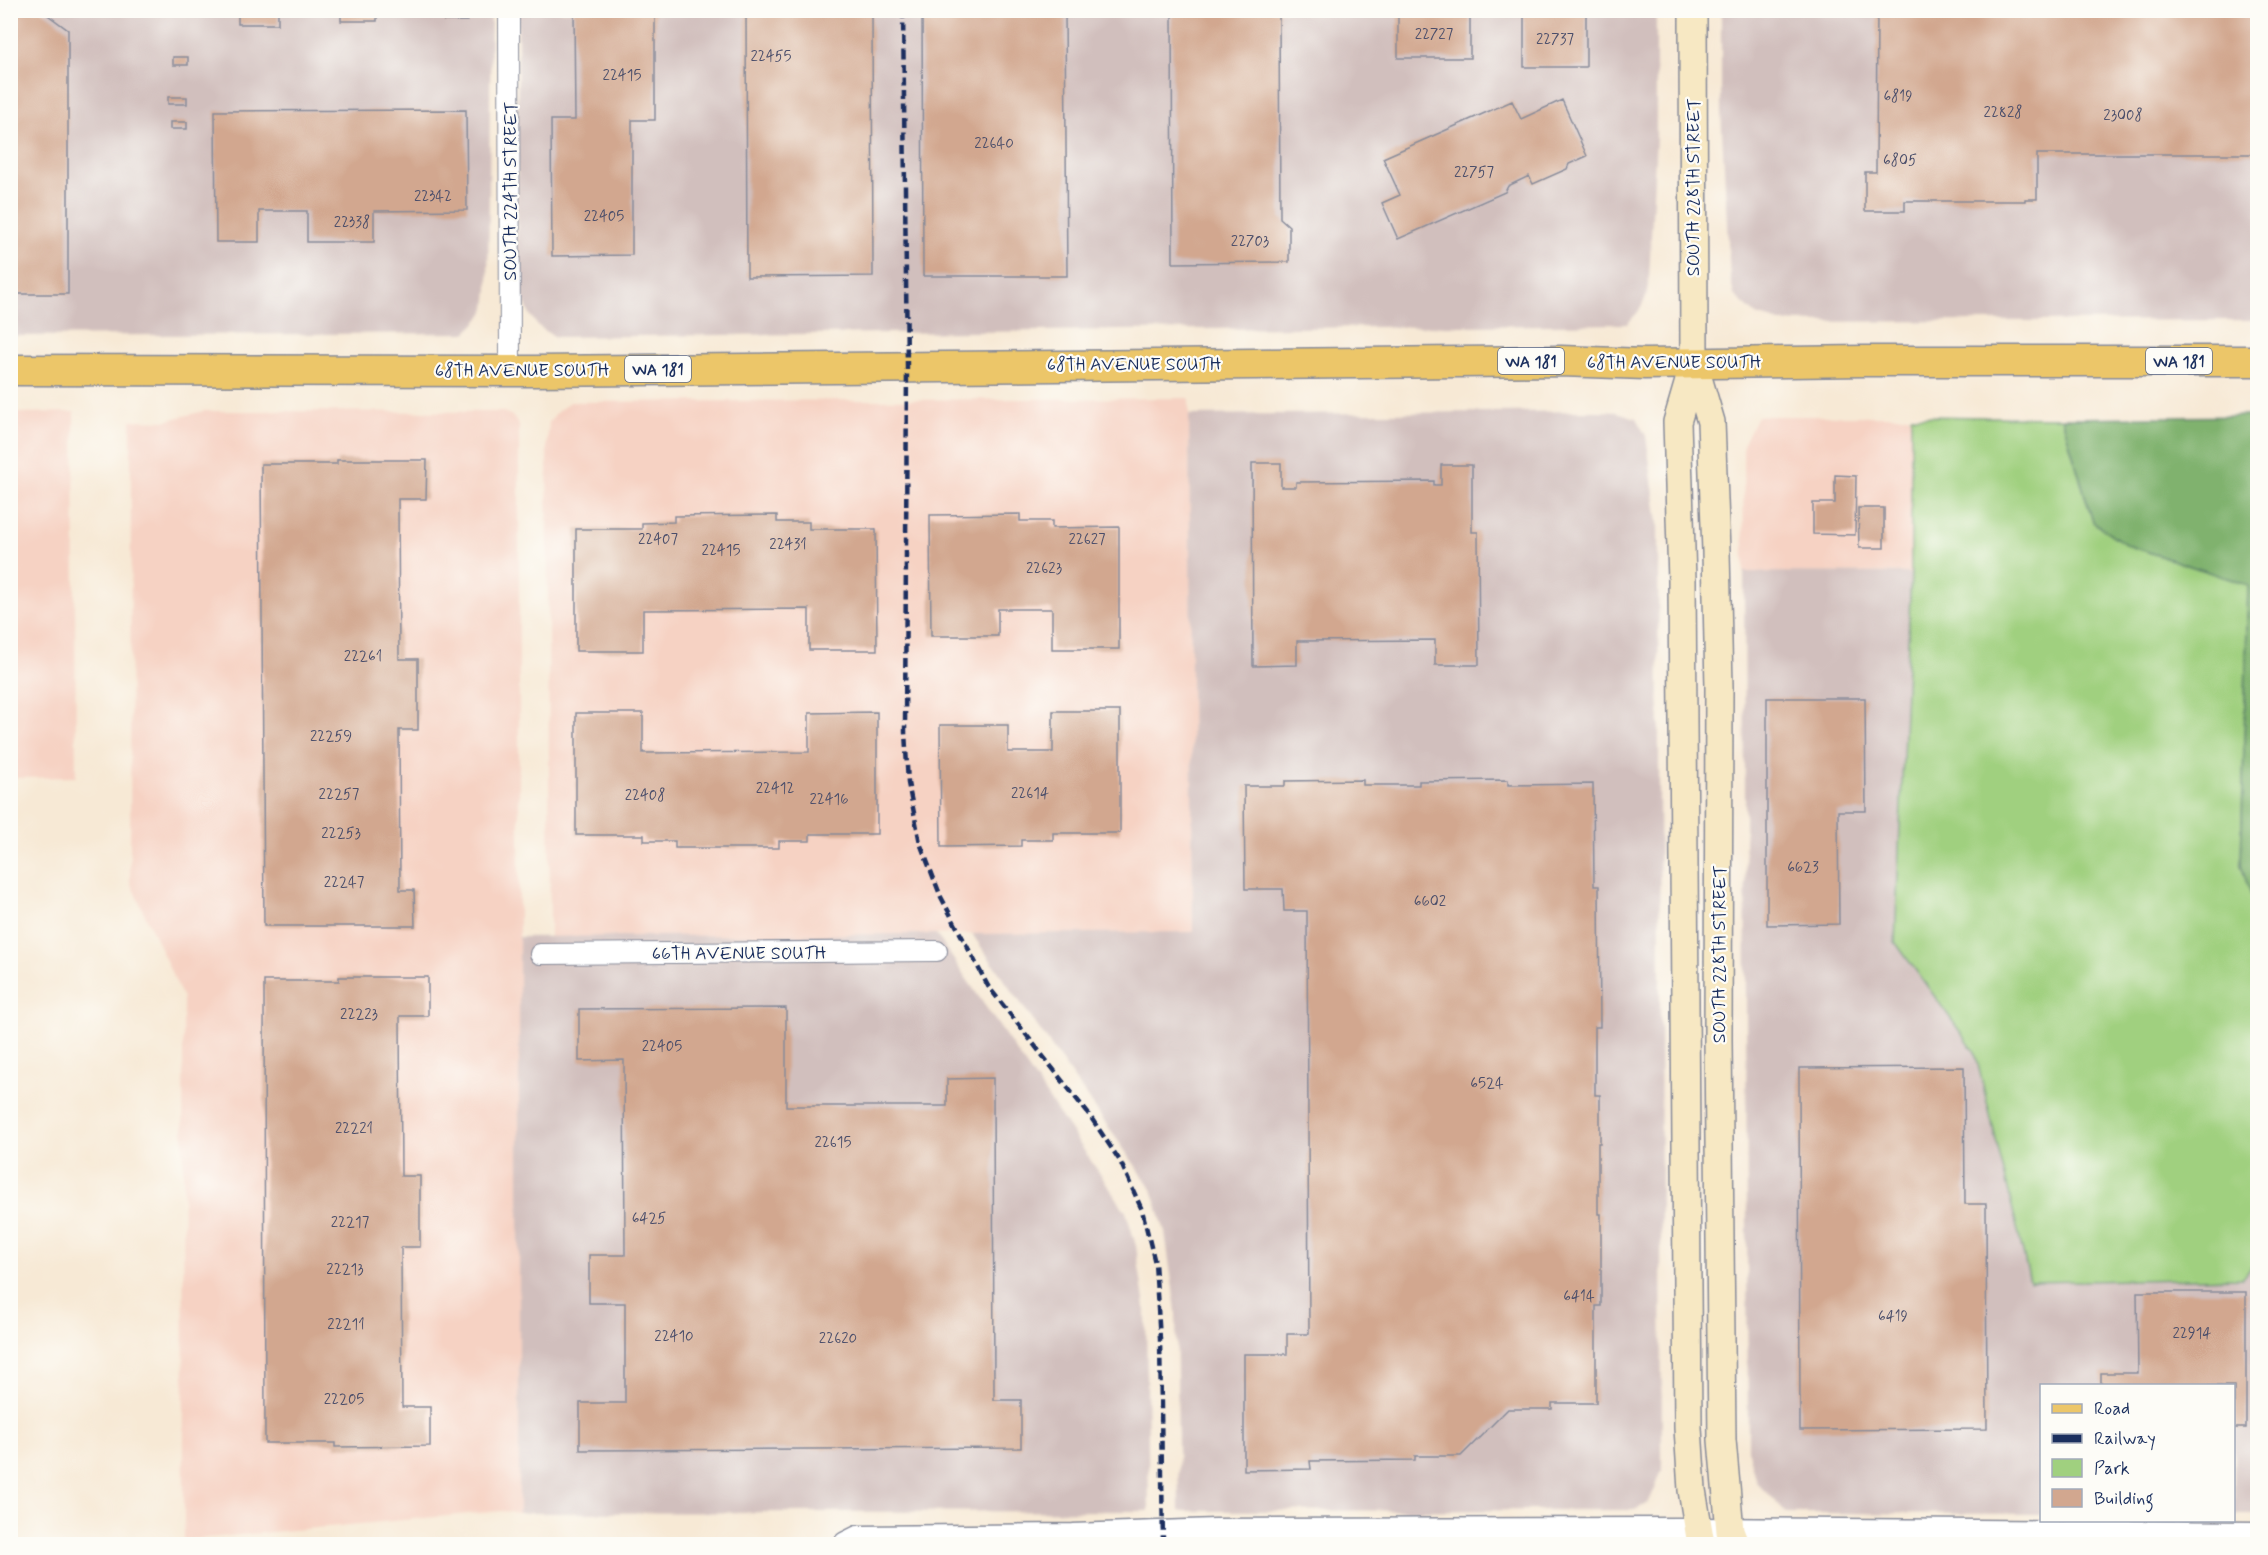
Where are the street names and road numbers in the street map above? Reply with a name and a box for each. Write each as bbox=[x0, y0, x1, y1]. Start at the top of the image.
street label: SOUTH 228TH STREET bbox=[1682, 98, 1706, 276]
street label: SOUTH 224TH STREET bbox=[499, 101, 523, 281]
road number: WA 181 bbox=[1498, 348, 1564, 374]
road number: WA 181 bbox=[2146, 348, 2212, 374]
street label: 68TH AVENUE SOUTH bbox=[1587, 351, 1762, 375]
street label: 68TH AVENUE SOUTH bbox=[1047, 353, 1222, 377]
road number: WA 181 bbox=[625, 356, 691, 382]
street label: 68TH AVENUE SOUTH bbox=[435, 359, 610, 383]
street label: SOUTH 228TH STREET bbox=[1708, 865, 1732, 1043]
street label: 66TH AVENUE SOUTH bbox=[652, 942, 827, 966]

